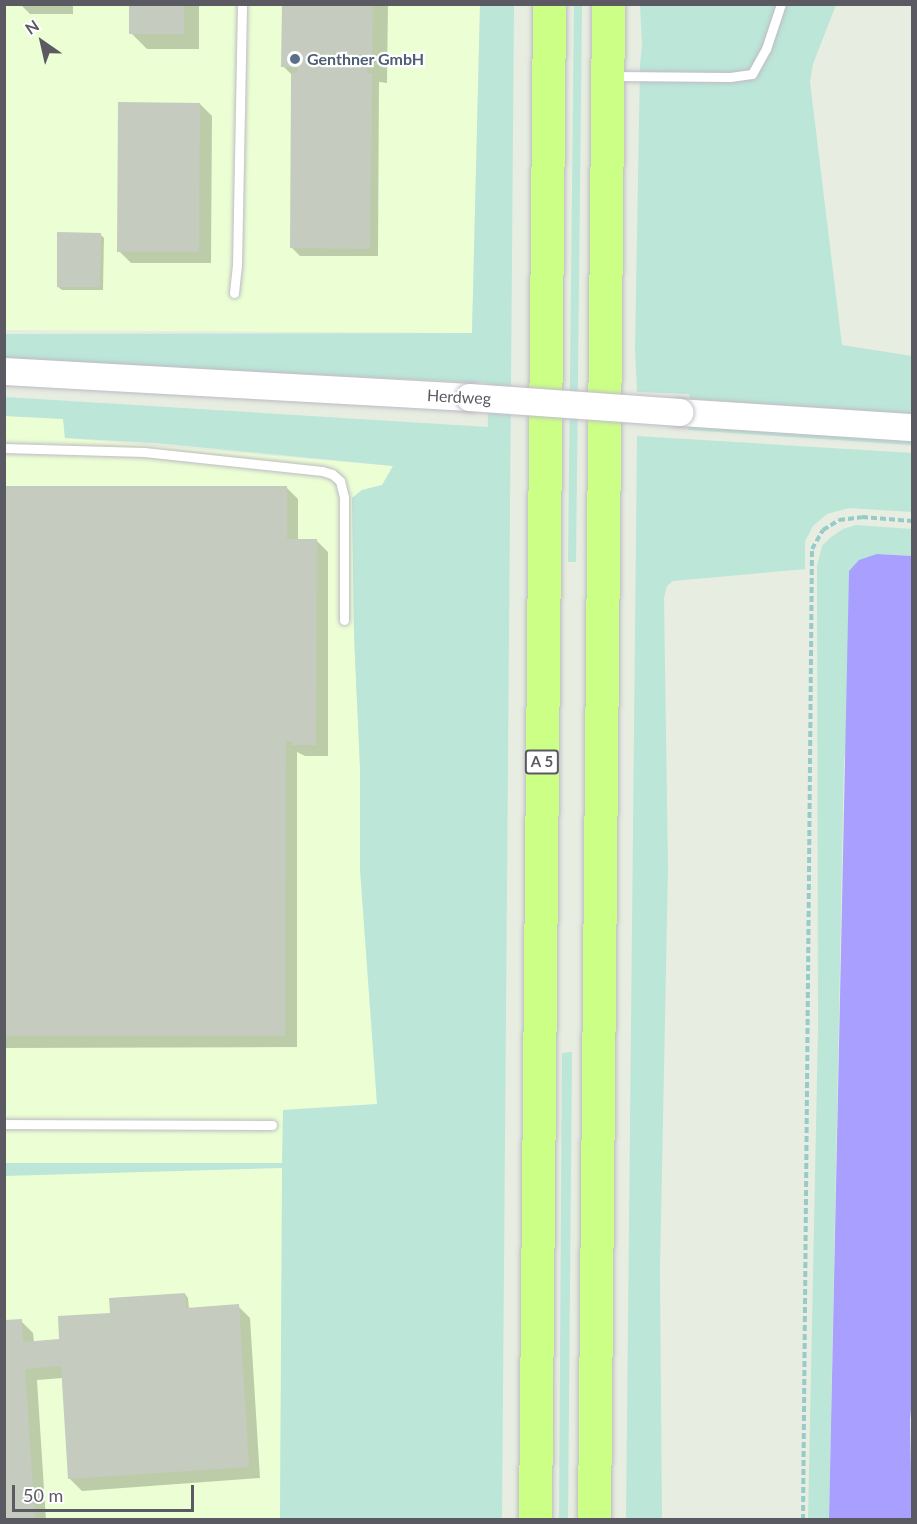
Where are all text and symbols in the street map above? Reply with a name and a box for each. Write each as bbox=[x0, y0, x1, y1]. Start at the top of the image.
north arrow bbox=[12, 12, 72, 72]
text: N bbox=[21, 15, 42, 38]
place label: Genthner GmbH bbox=[307, 49, 424, 69]
marker: Genthner GmbH bbox=[288, 52, 302, 66]
street label: Herdweg bbox=[426, 386, 492, 408]
road number: A 5 bbox=[524, 750, 560, 774]
scale bar bbox=[15, 1473, 196, 1511]
text: 50 m bbox=[23, 1484, 63, 1506]

